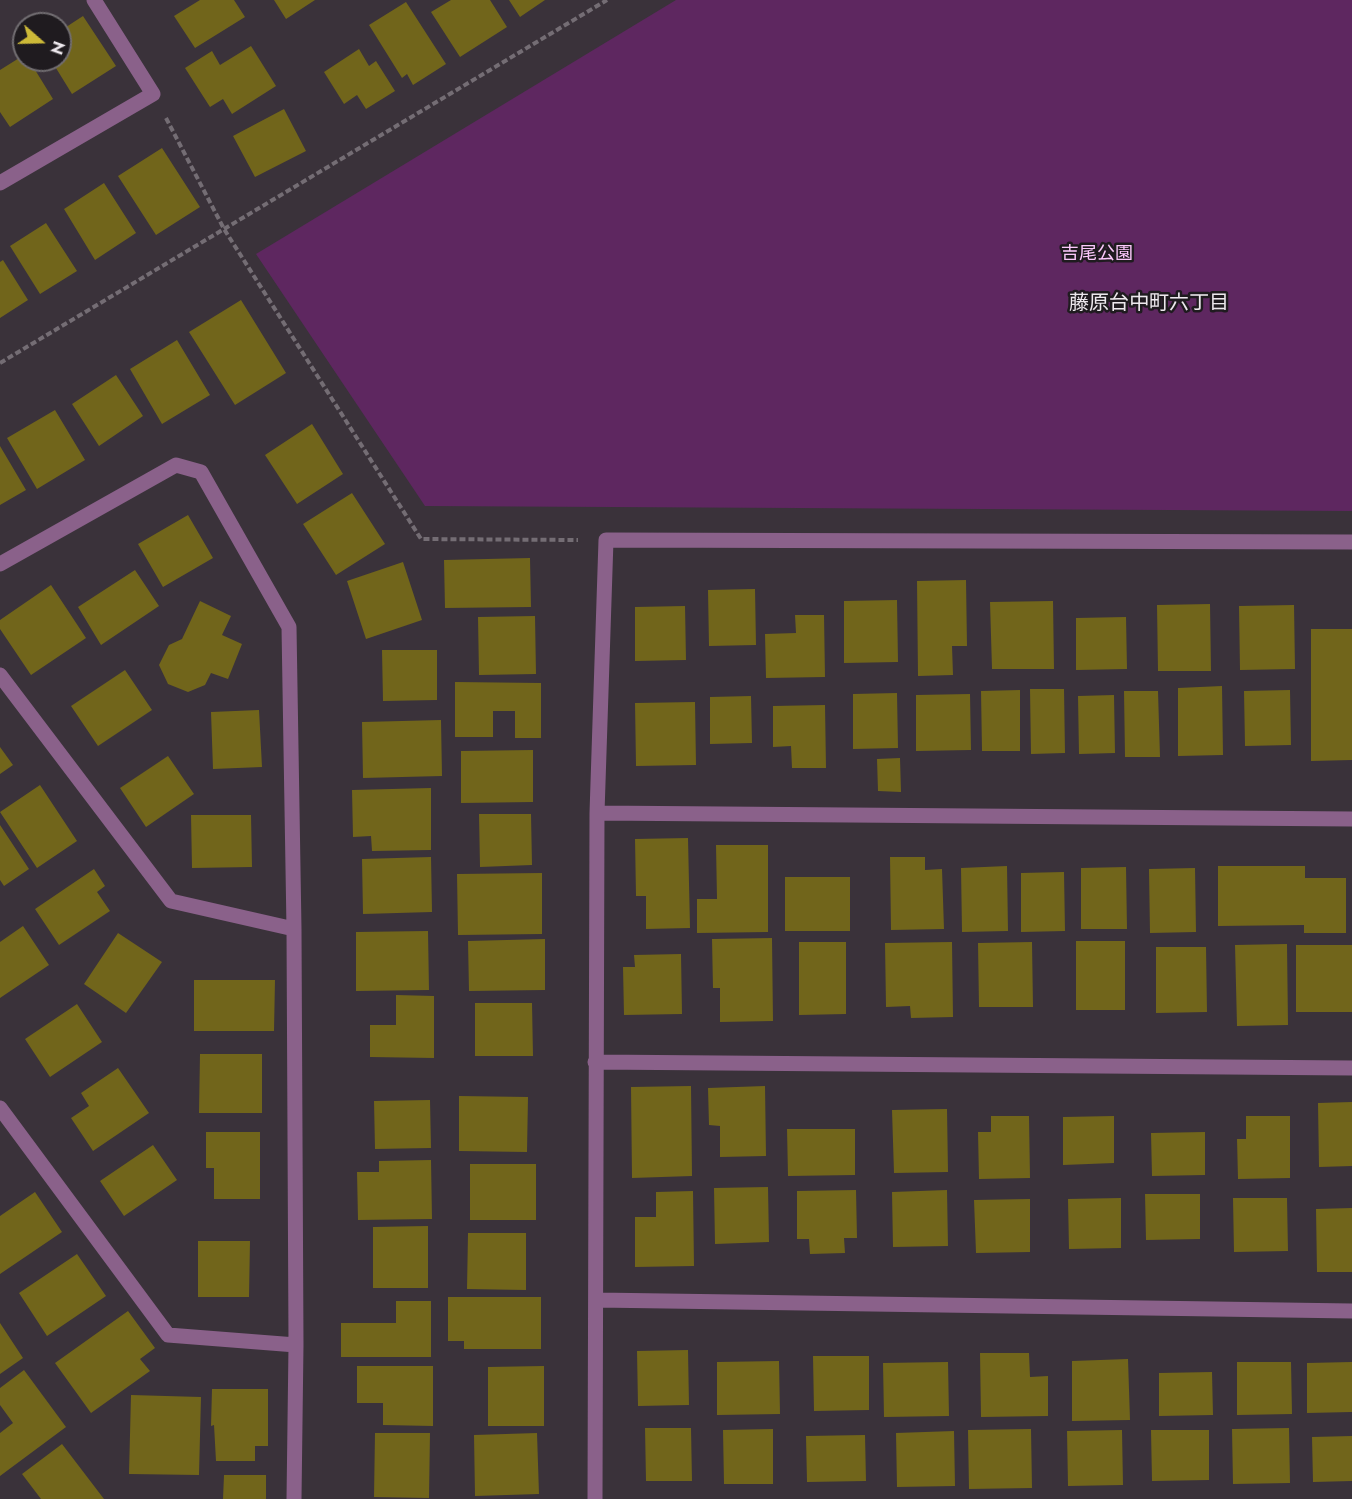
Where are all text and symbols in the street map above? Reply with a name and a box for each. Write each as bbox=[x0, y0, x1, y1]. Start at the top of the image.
north arrow bbox=[12, 12, 72, 72]
text: N bbox=[45, 38, 70, 58]
park label: 吉尾公園 bbox=[1061, 244, 1133, 266]
district label: 藤原台中町六丁目 bbox=[1069, 292, 1229, 316]

